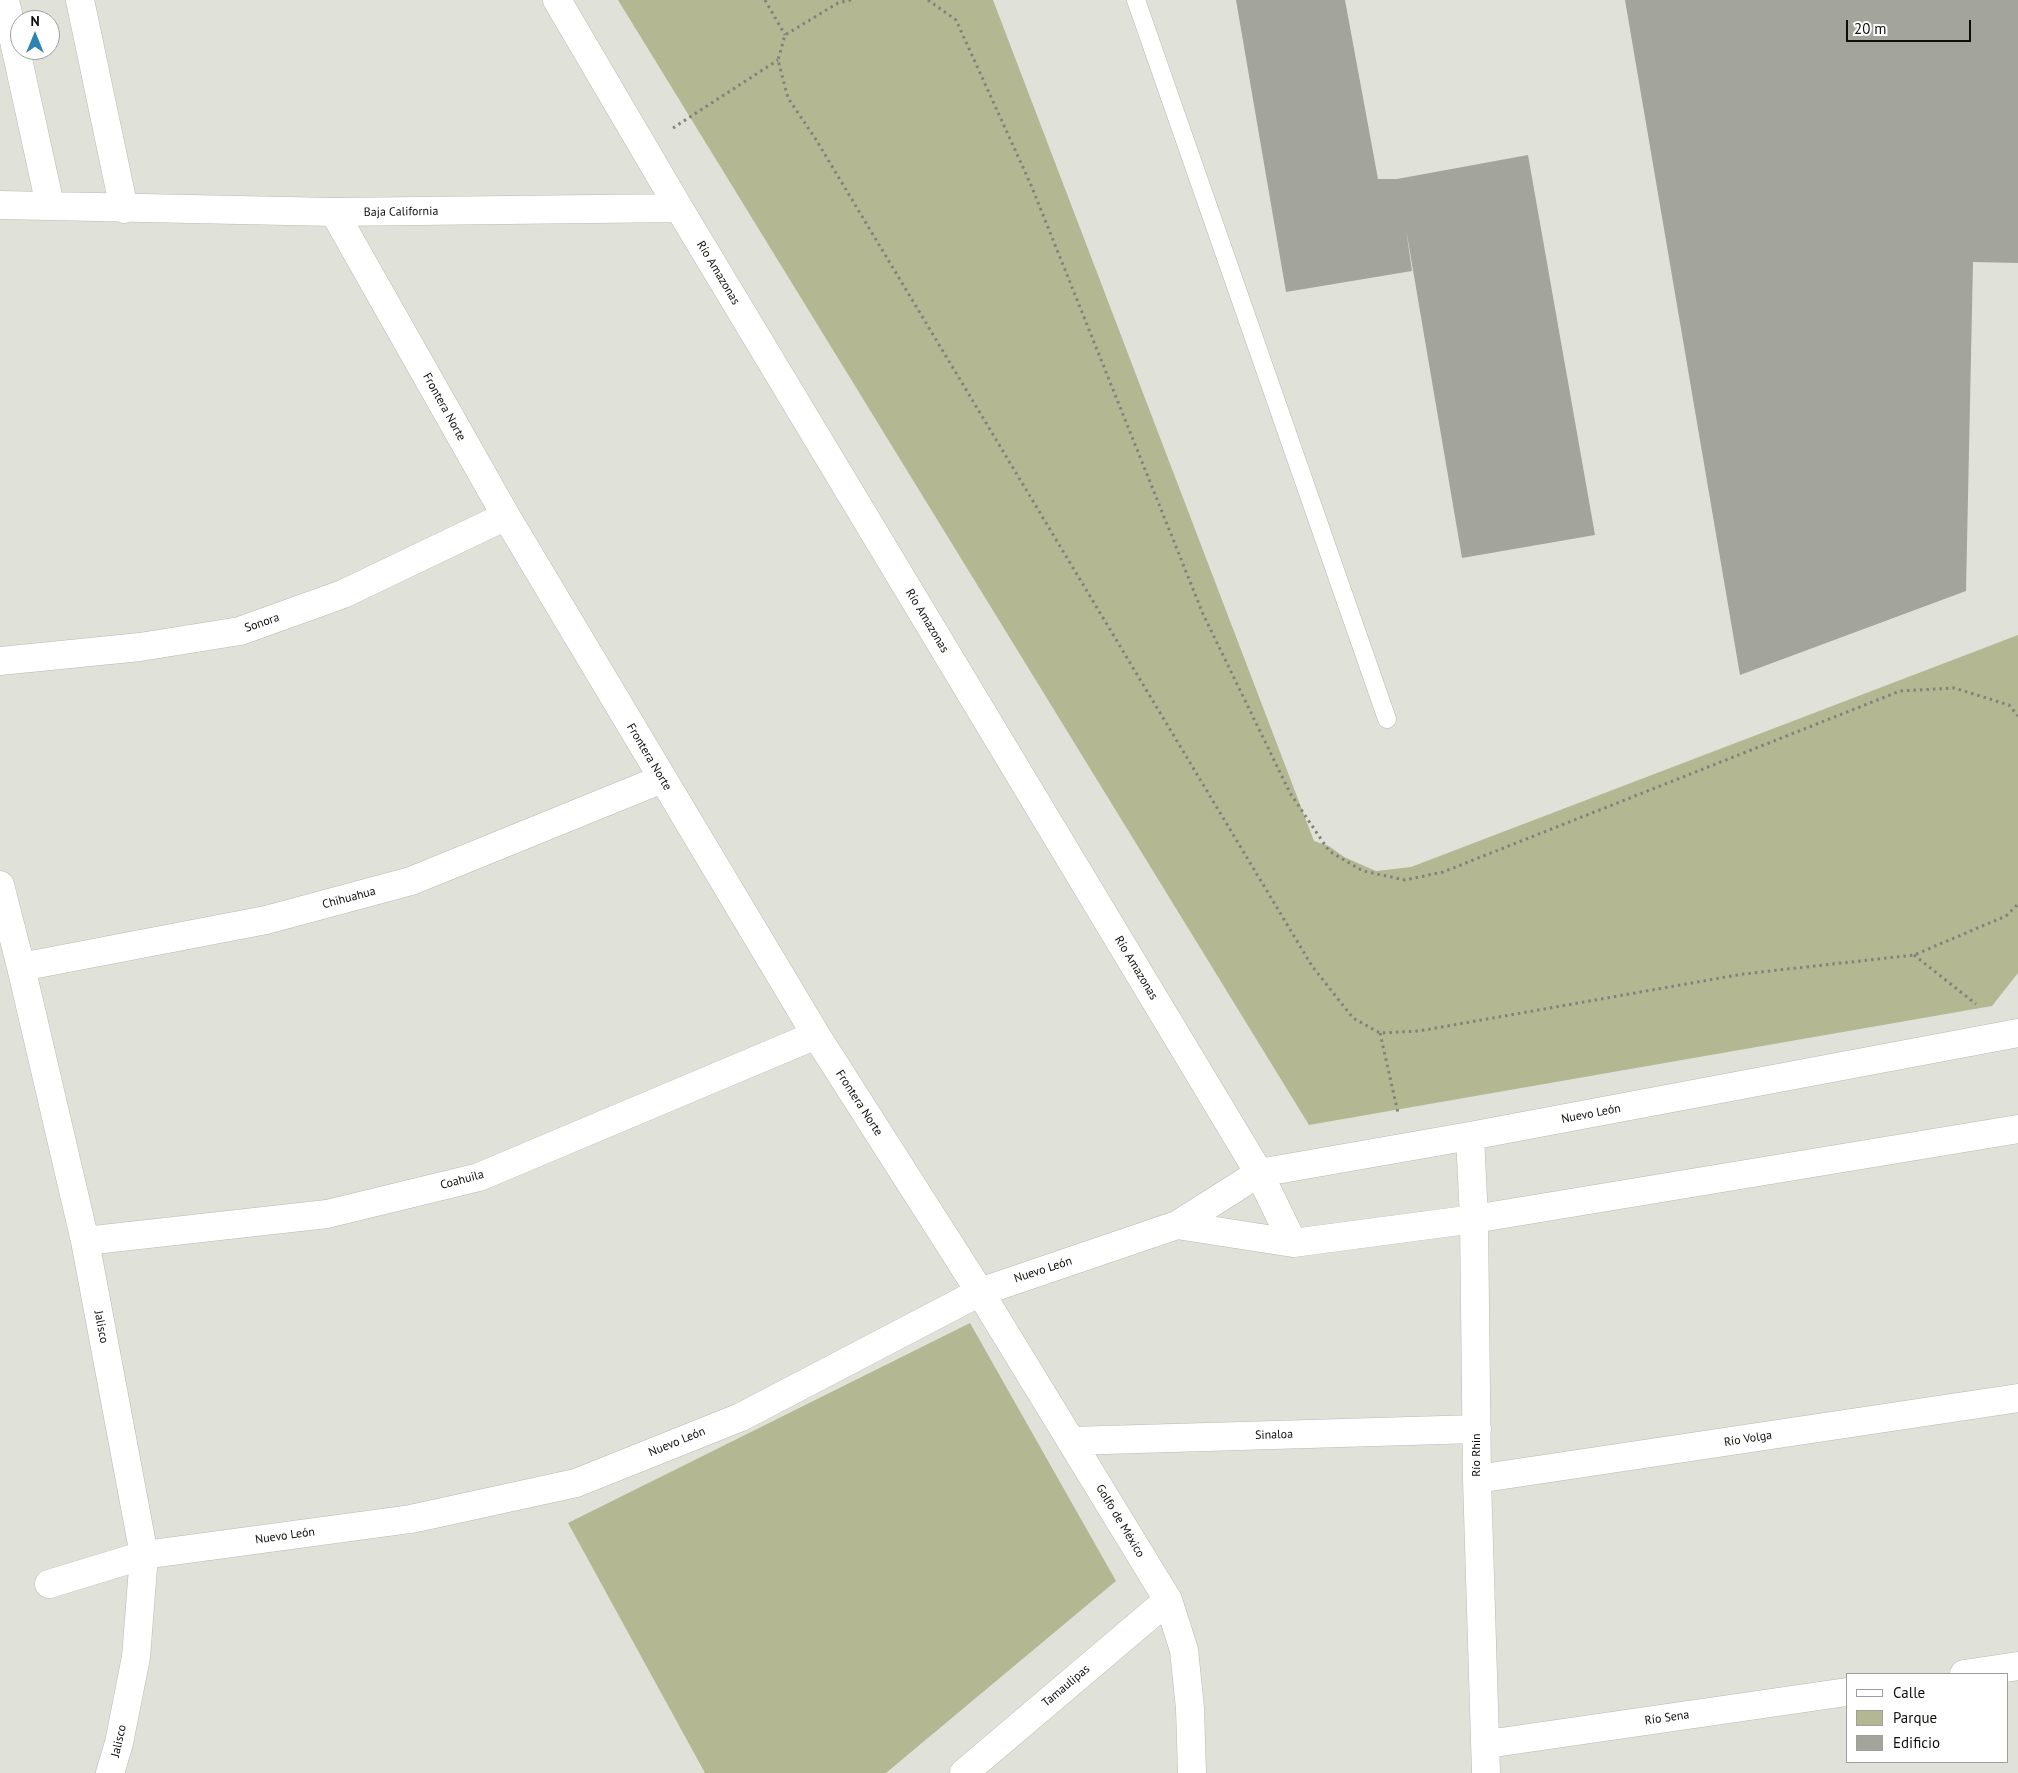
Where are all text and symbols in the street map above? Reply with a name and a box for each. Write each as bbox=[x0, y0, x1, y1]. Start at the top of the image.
north arrow bbox=[10, 10, 60, 60]
scale bar bbox=[1848, 10, 1973, 42]
text: N bbox=[30, 12, 40, 30]
text: 20 m bbox=[1854, 19, 1887, 38]
street label: Baja California bbox=[364, 204, 438, 220]
street label: Río Amazonas bbox=[693, 239, 743, 307]
street label: Frontera Norte bbox=[419, 370, 469, 444]
street label: Río Amazonas bbox=[902, 587, 952, 655]
street label: Sonora bbox=[243, 610, 281, 636]
street label: Frontera Norte bbox=[623, 721, 675, 793]
street label: Chihuahua bbox=[321, 884, 377, 912]
street label: Río Amazonas bbox=[1111, 934, 1161, 1002]
street label: Frontera Norte bbox=[832, 1067, 886, 1139]
street label: Nuevo León bbox=[1560, 1101, 1622, 1127]
street label: Coahuila bbox=[439, 1167, 485, 1193]
street label: Nuevo León bbox=[1012, 1254, 1074, 1286]
street label: Jalisco bbox=[91, 1310, 111, 1344]
street label: Nuevo León bbox=[646, 1424, 708, 1460]
street label: Sinaloa bbox=[1255, 1427, 1293, 1443]
street label: Río Volga bbox=[1723, 1428, 1773, 1450]
street label: Río Rhin bbox=[1470, 1433, 1484, 1477]
street label: Golfo de México bbox=[1093, 1482, 1147, 1560]
street label: Nuevo León bbox=[254, 1525, 316, 1547]
street label: Tamaulipas bbox=[1039, 1662, 1093, 1710]
legend bbox=[1846, 1673, 2008, 1763]
text: Calle bbox=[1893, 1683, 1925, 1702]
street label: Río Sena bbox=[1644, 1708, 1690, 1728]
text: Parque bbox=[1893, 1708, 1937, 1727]
street label: Jalisco bbox=[108, 1723, 130, 1759]
text: Edificio bbox=[1893, 1733, 1940, 1752]

